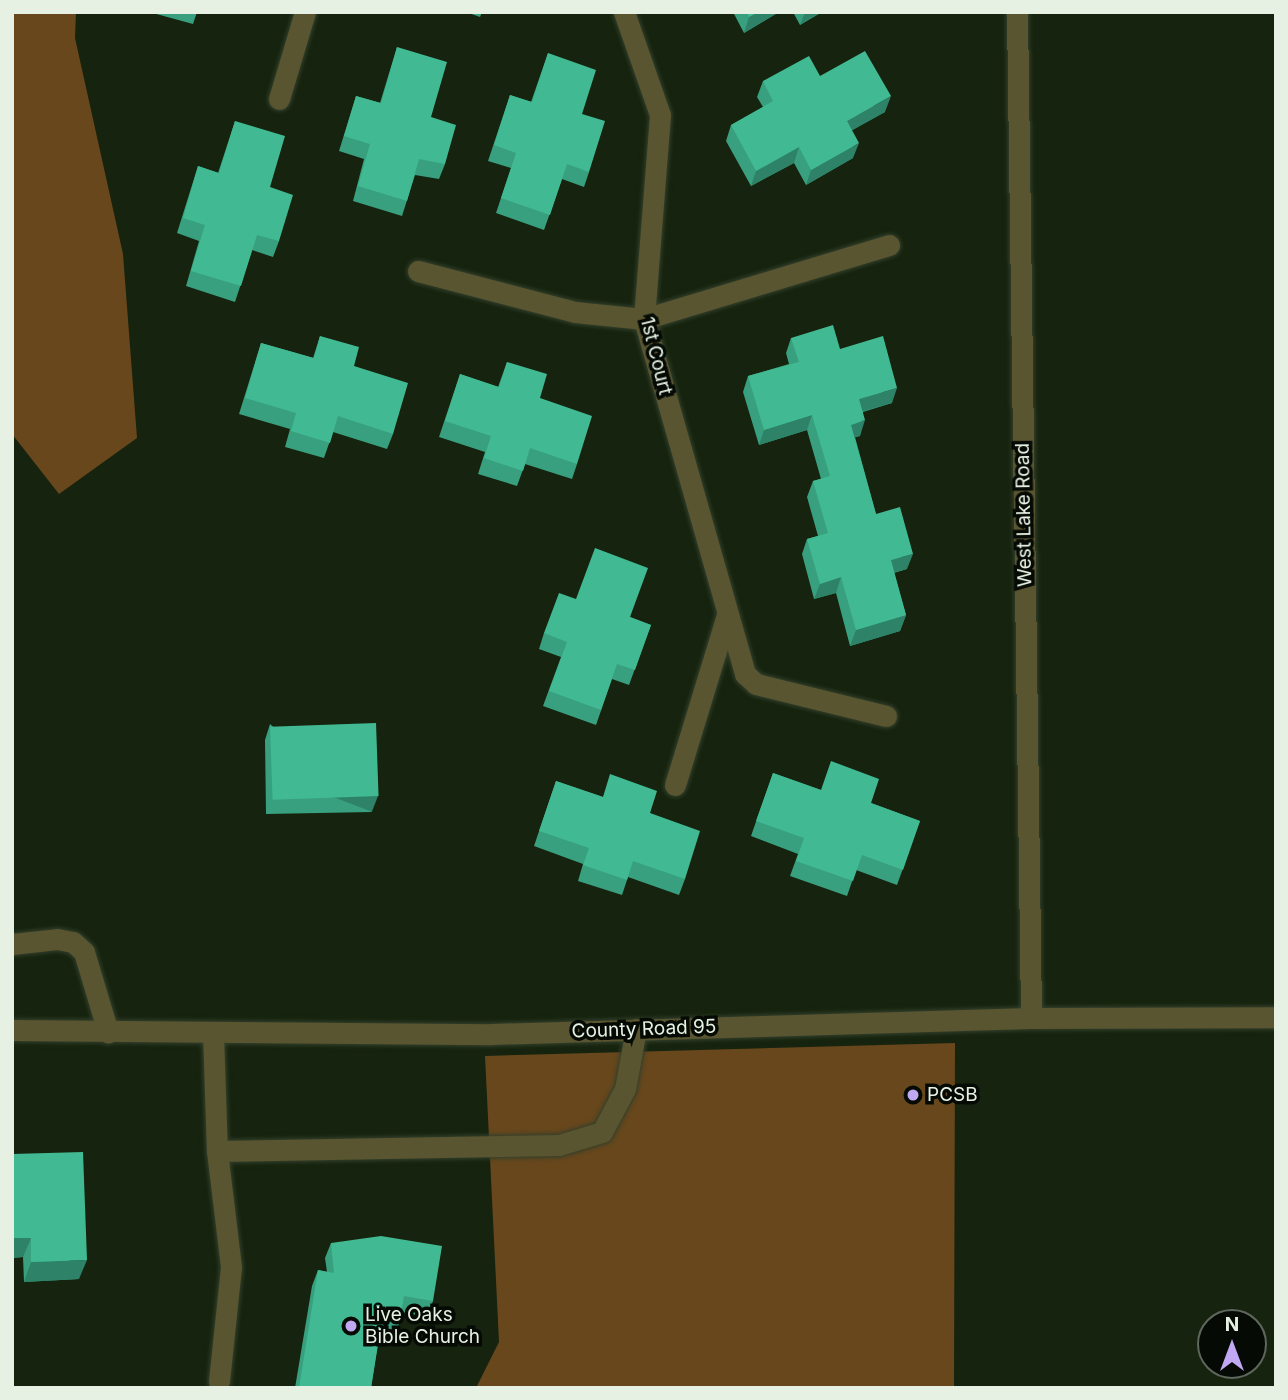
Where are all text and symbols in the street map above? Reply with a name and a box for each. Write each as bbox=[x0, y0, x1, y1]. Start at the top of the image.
street label: 1st Court bbox=[635, 315, 677, 397]
street label: West Lake Road bbox=[1011, 443, 1037, 587]
street label: County Road 95 bbox=[571, 1015, 717, 1043]
place label: PCSB bbox=[927, 1084, 978, 1106]
marker: PCSB bbox=[905, 1087, 921, 1103]
place label: Live Oaks Bible Church bbox=[365, 1304, 480, 1348]
north arrow bbox=[1197, 1309, 1267, 1379]
text: N bbox=[1225, 1313, 1239, 1336]
marker: Live Oaks Bible Church bbox=[343, 1318, 359, 1334]

